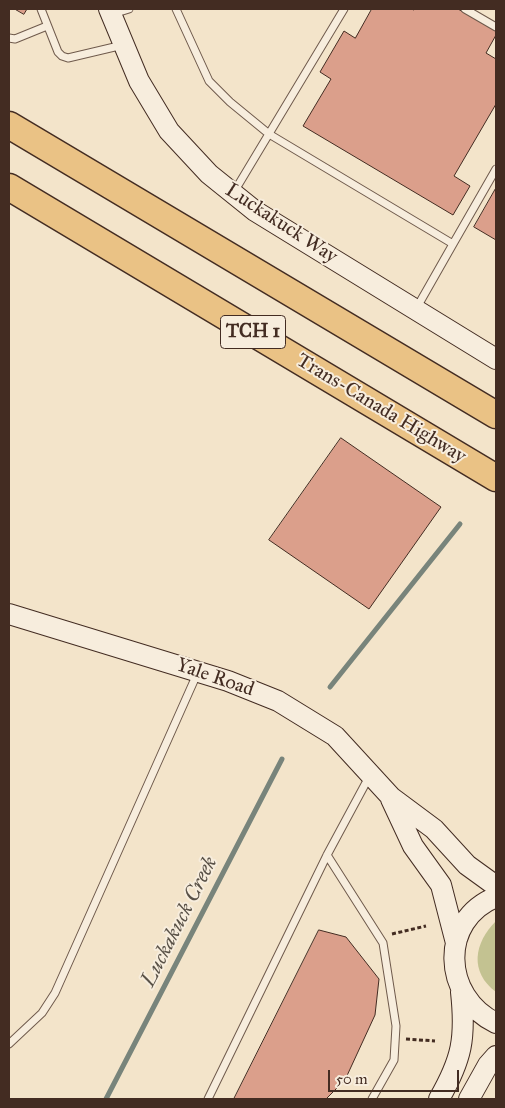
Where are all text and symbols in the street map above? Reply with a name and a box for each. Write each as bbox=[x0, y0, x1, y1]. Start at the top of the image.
street label: Luckakuck Way bbox=[220, 179, 342, 269]
road number: TCH 1 bbox=[220, 316, 286, 348]
street label: Trans-Canada Highway bbox=[292, 349, 470, 469]
street label: Yale Road bbox=[173, 654, 257, 702]
water label: Luckakuck Creek bbox=[136, 853, 224, 991]
scale bar bbox=[330, 1060, 461, 1092]
text: 50 m bbox=[336, 1070, 368, 1088]

